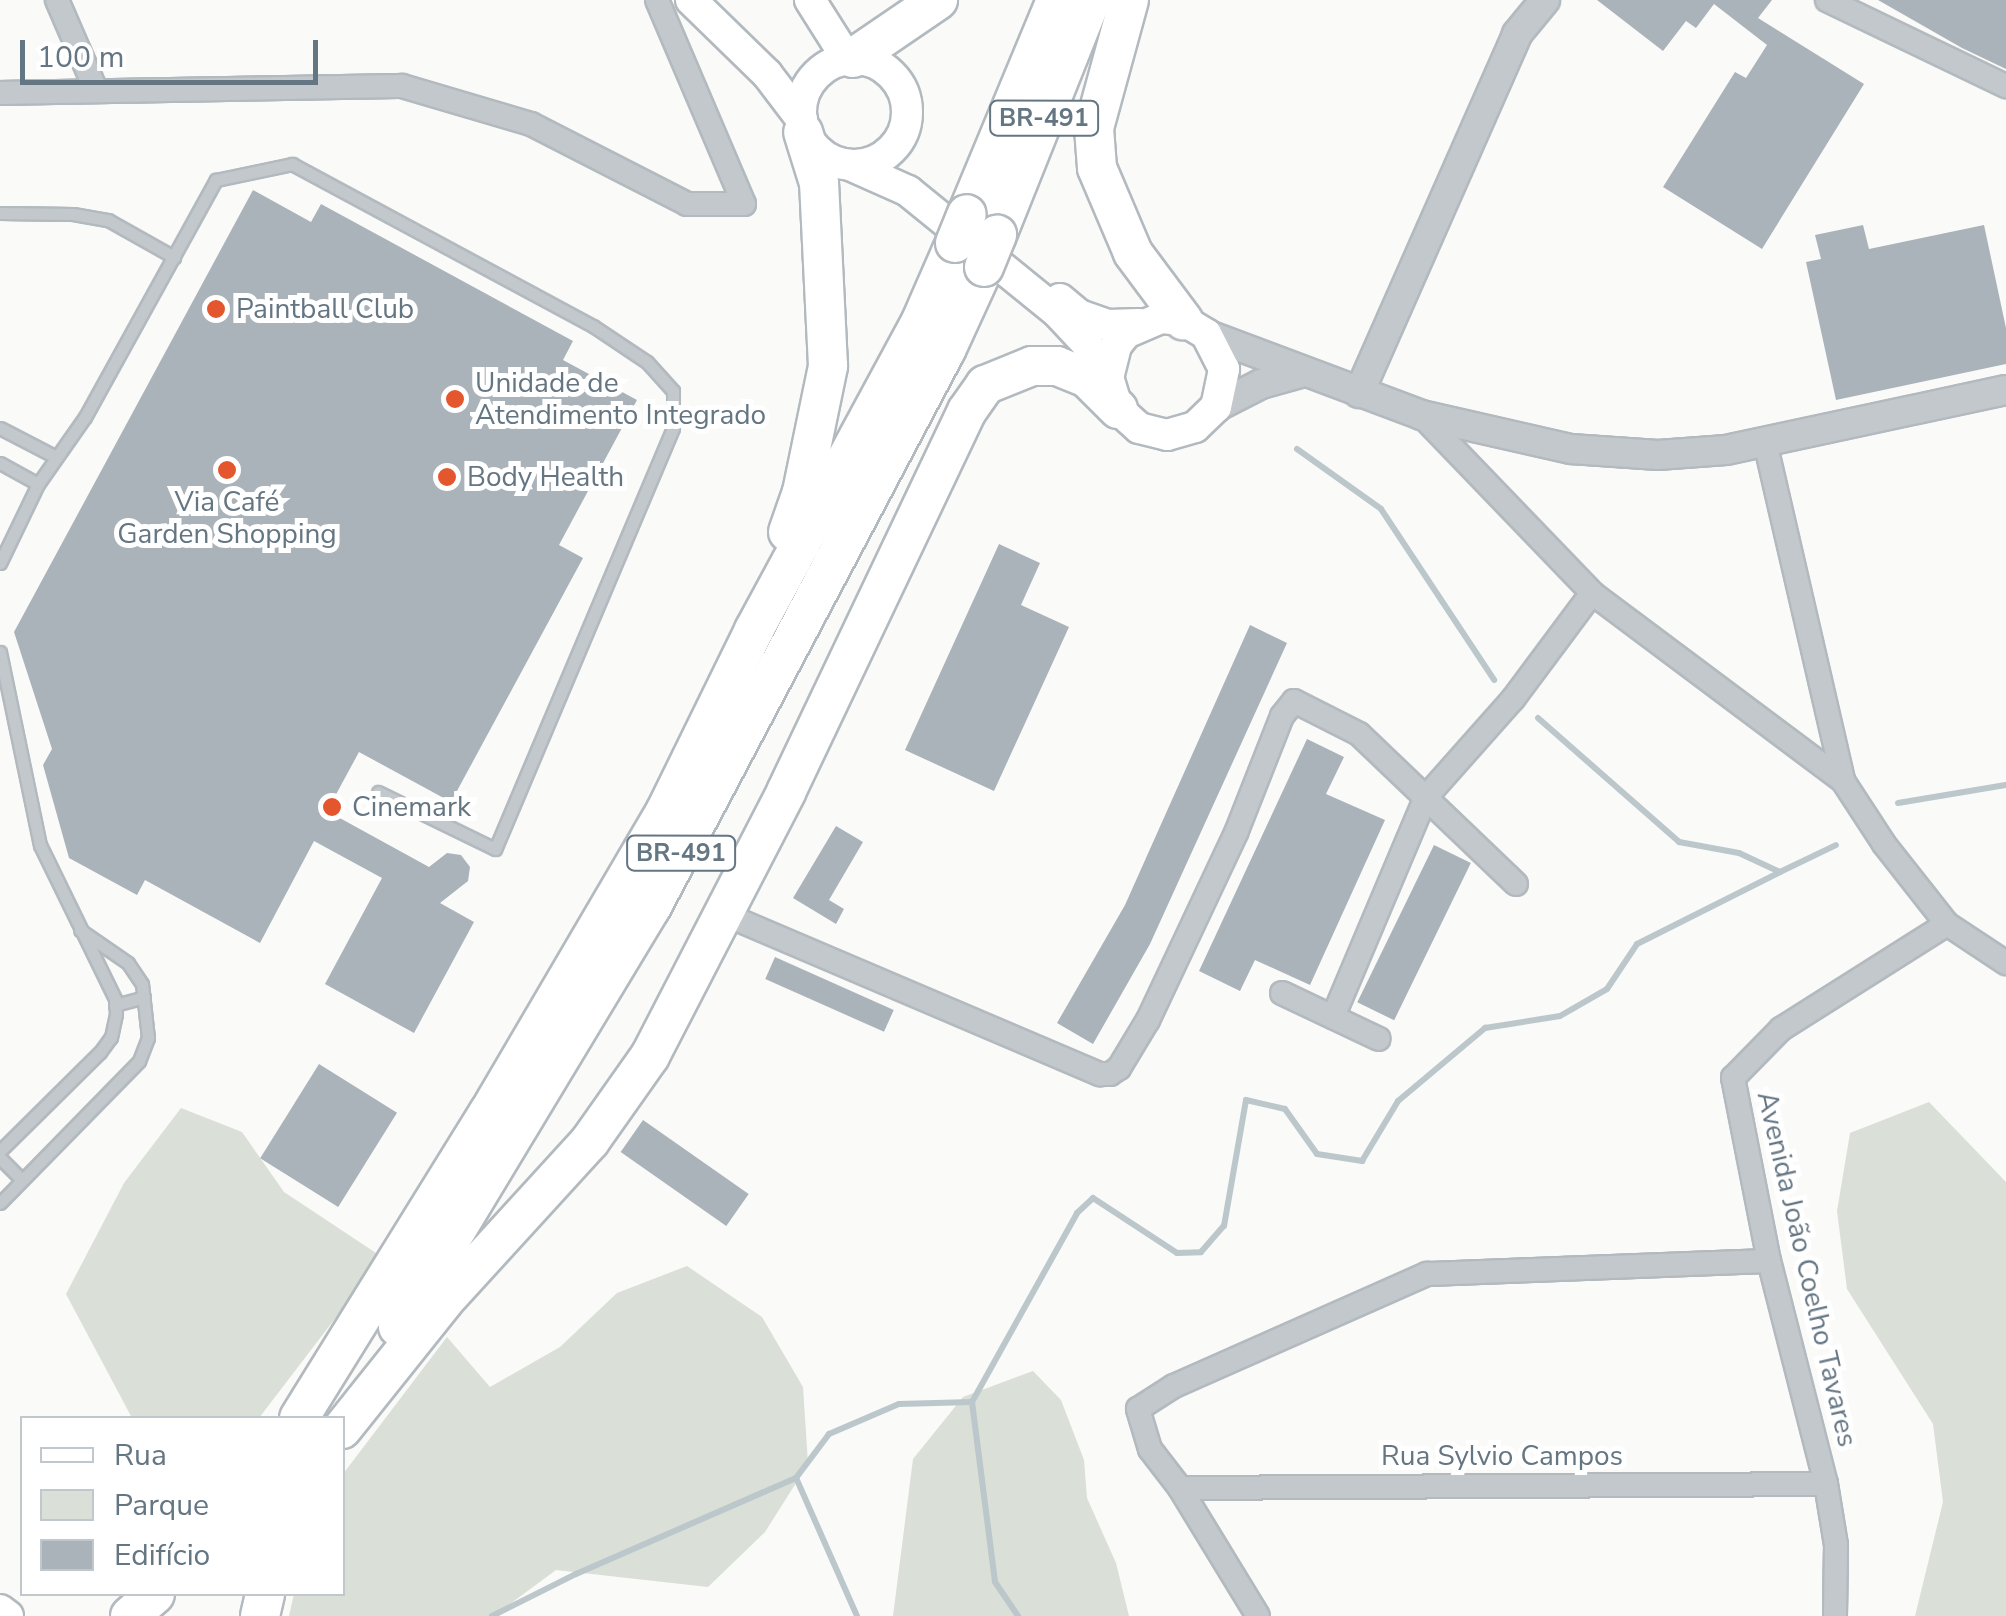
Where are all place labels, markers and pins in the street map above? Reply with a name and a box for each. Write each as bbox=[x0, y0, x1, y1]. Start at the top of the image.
place label: Paintball Club bbox=[236, 292, 414, 326]
marker: Paintball Club bbox=[205, 298, 227, 320]
place label: Unidade de Atendimento Integrado bbox=[475, 366, 766, 432]
marker: Unidade de Atendimento Integrado bbox=[444, 388, 466, 410]
marker: Via Café Garden Shopping bbox=[216, 459, 238, 481]
place label: Body Health bbox=[467, 460, 624, 494]
marker: Body Health bbox=[436, 466, 458, 488]
place label: Via Café Garden Shopping bbox=[117, 485, 337, 551]
place label: Cinemark bbox=[352, 790, 471, 824]
marker: Cinemark bbox=[321, 796, 343, 818]

